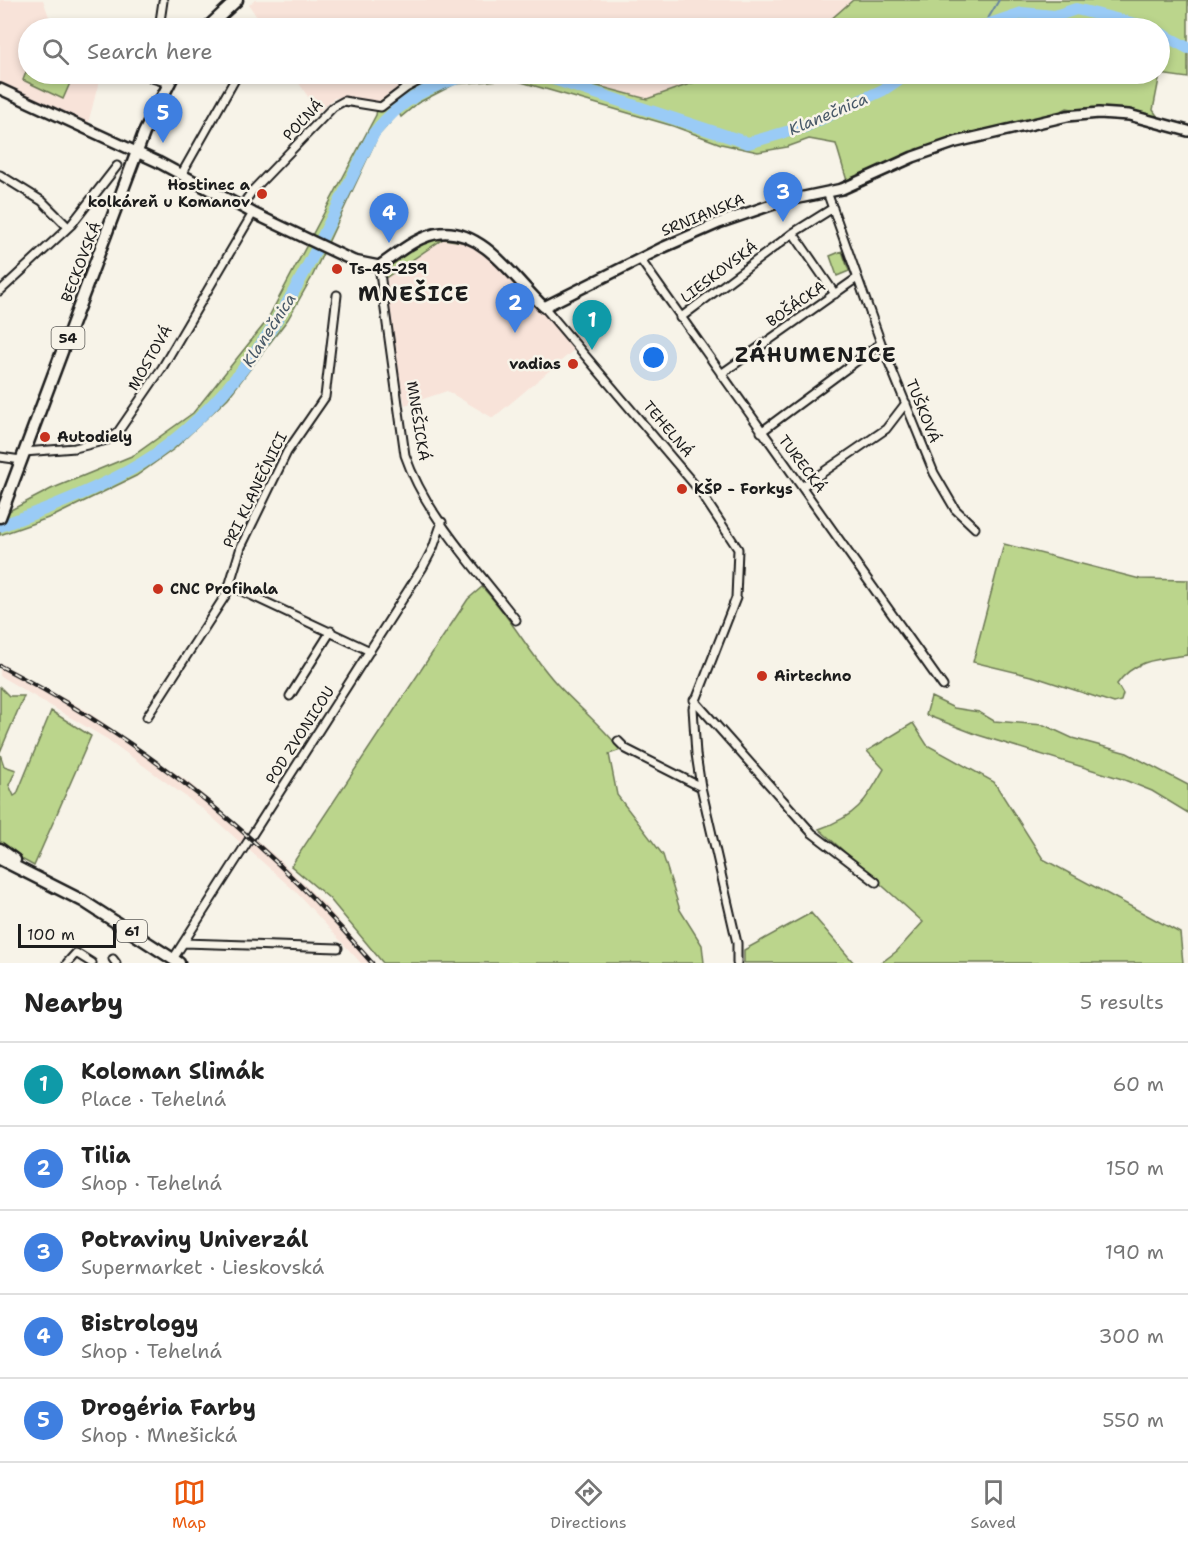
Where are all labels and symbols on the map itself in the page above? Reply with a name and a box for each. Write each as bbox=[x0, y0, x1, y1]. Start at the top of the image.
water label: Klanečnica bbox=[785, 88, 871, 140]
pin: 5 bbox=[144, 94, 182, 143]
street label: POĽNÁ bbox=[278, 94, 328, 145]
pin: 3 bbox=[764, 172, 802, 222]
place label: Hostinec a kolkáreň u Komanov bbox=[88, 175, 251, 212]
marker: Hostinec a kolkáreň u Komanov bbox=[255, 187, 269, 201]
street label: SRNIANSKA bbox=[658, 189, 748, 241]
pin: 4 bbox=[370, 194, 408, 243]
street label: BECKOVSKÁ bbox=[56, 218, 106, 305]
street label: LIESKOVSKÁ bbox=[676, 236, 762, 307]
place label: Ts-45-259 bbox=[349, 259, 427, 279]
marker: Ts-45-259 bbox=[330, 262, 344, 276]
street label: BOŠÁCKA bbox=[762, 275, 830, 332]
district label: MNEŠICE bbox=[358, 279, 470, 308]
pin: 2 bbox=[496, 284, 534, 333]
water label: Klanečnica bbox=[237, 289, 301, 371]
pin: 1 bbox=[572, 300, 612, 350]
street label: MOSTOVÁ bbox=[122, 321, 177, 394]
road number: 54 bbox=[52, 327, 84, 349]
district label: ZÁHUMENICE bbox=[735, 340, 897, 369]
your location bbox=[639, 343, 668, 372]
place label: vadias bbox=[509, 354, 561, 374]
marker: vadias bbox=[566, 357, 580, 371]
street label: TUŠKOVÁ bbox=[901, 376, 946, 446]
street label: MNEŠICKÁ bbox=[402, 380, 435, 462]
street label: TEHELNÁ bbox=[639, 396, 698, 462]
place label: Autodiely bbox=[57, 427, 132, 447]
street label: PRI KLANEČNICI bbox=[217, 428, 292, 551]
marker: Autodiely bbox=[38, 430, 52, 444]
street label: TURECKÁ bbox=[774, 430, 831, 497]
place label: KŠP - Forkys bbox=[694, 478, 793, 499]
marker: KŠP - Forkys bbox=[675, 482, 689, 496]
place label: CNC Profihala bbox=[170, 579, 279, 599]
marker: CNC Profihala bbox=[151, 582, 165, 596]
place label: Airtechno bbox=[774, 666, 852, 686]
marker: Airtechno bbox=[755, 669, 769, 683]
street label: POD ZVONICOU bbox=[261, 682, 339, 788]
road number: 61 bbox=[117, 920, 147, 942]
scale bar bbox=[18, 921, 116, 948]

